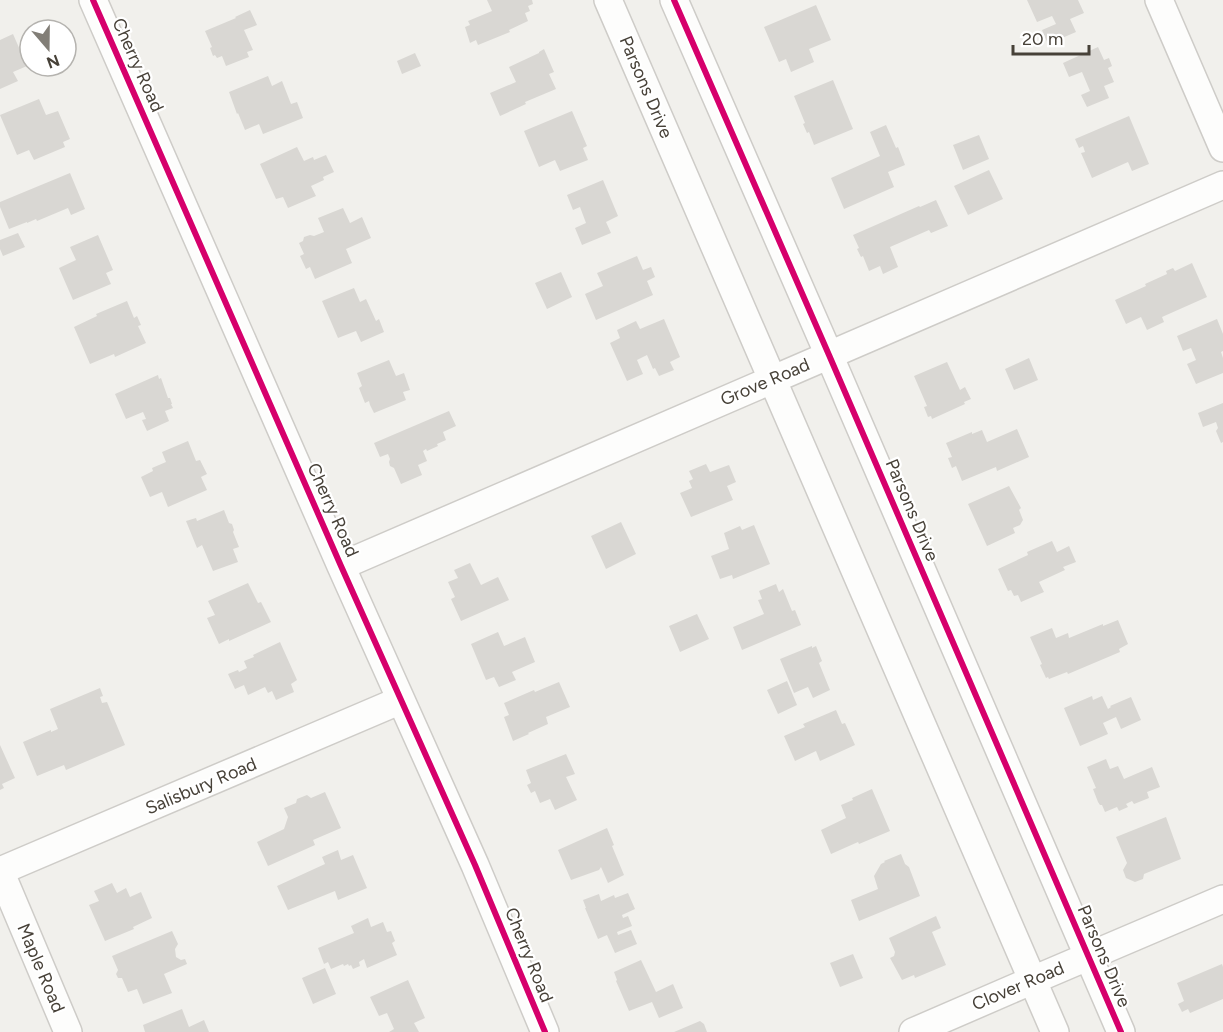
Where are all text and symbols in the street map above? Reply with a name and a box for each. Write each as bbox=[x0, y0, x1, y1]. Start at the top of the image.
street label: Cherry Road bbox=[108, 15, 168, 115]
north arrow bbox=[18, 18, 78, 78]
scale bar bbox=[1013, 18, 1090, 56]
text: 20 m bbox=[1022, 28, 1063, 50]
street label: Parsons Drive bbox=[615, 33, 677, 142]
text: N bbox=[44, 51, 62, 73]
street label: Grove Road bbox=[717, 353, 813, 411]
street label: Parsons Drive bbox=[881, 456, 943, 565]
street label: Cherry Road bbox=[303, 460, 363, 560]
street label: Salisbury Road bbox=[142, 753, 260, 819]
street label: Parsons Drive bbox=[1073, 902, 1135, 1011]
street label: Cherry Road bbox=[500, 904, 558, 1006]
street label: Maple Road bbox=[12, 920, 70, 1016]
street label: Clover Road bbox=[969, 957, 1067, 1015]

